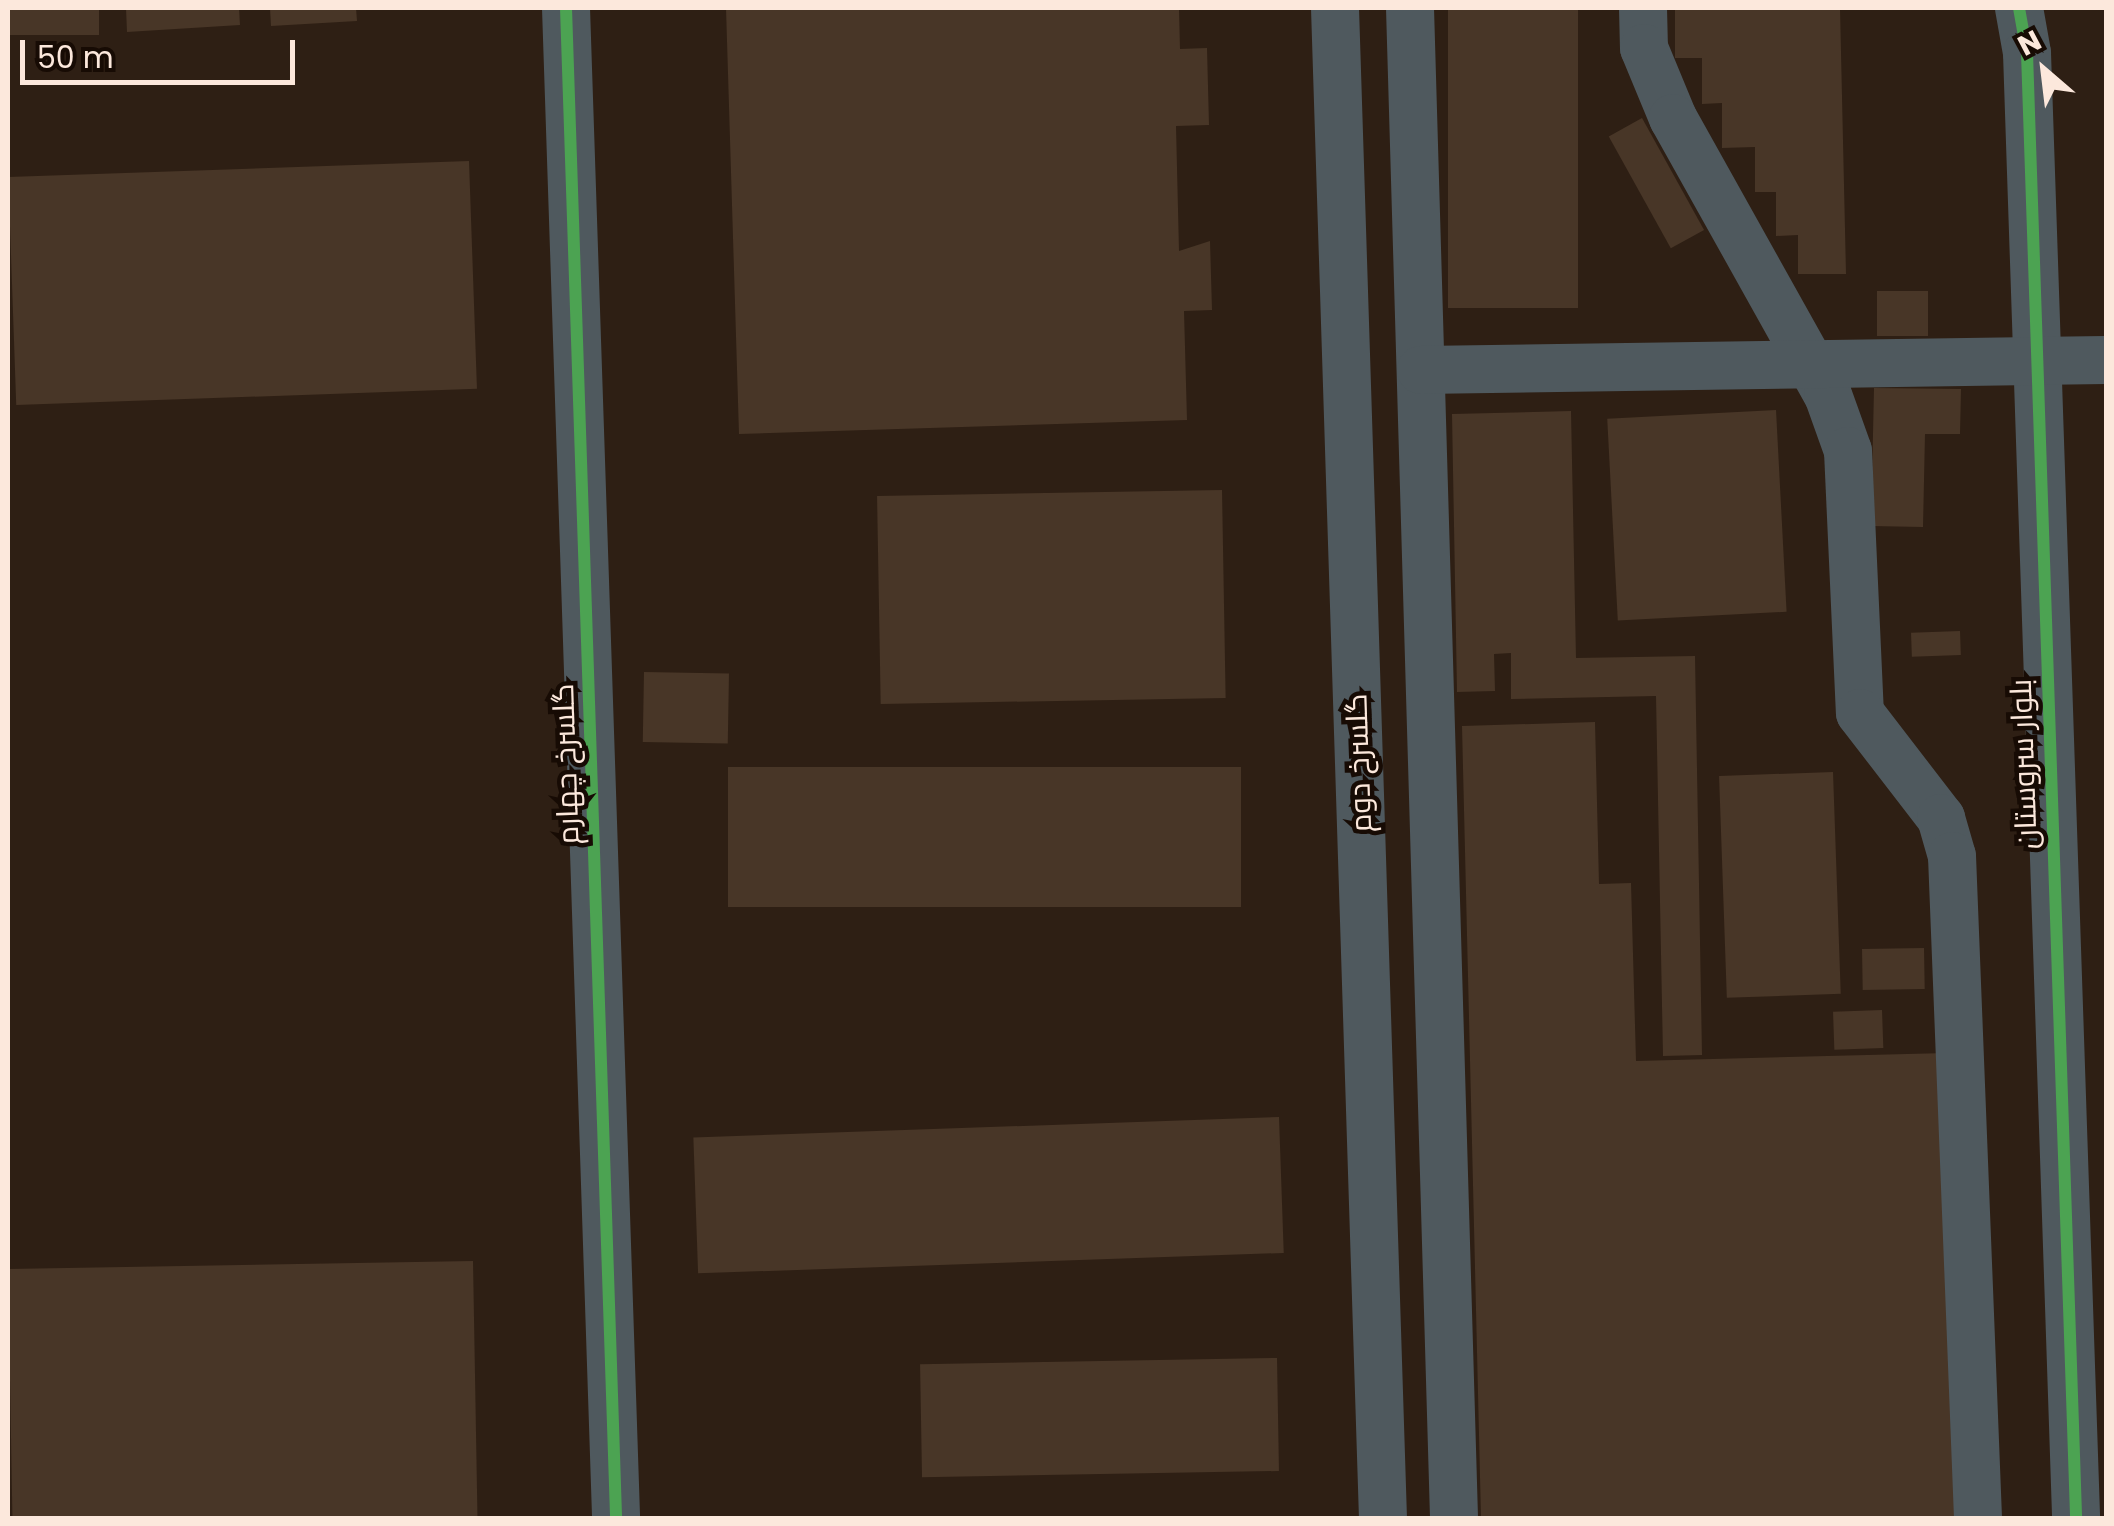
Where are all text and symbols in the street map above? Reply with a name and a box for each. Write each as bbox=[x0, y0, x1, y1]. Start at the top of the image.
scale bar bbox=[25, 20, 300, 82]
north arrow bbox=[1994, 20, 2094, 120]
text: N bbox=[2011, 21, 2048, 65]
text: 50 m bbox=[37, 36, 114, 79]
street label: بلوار سروستان bbox=[2003, 678, 2045, 850]
street label: گلسرخ چهارم bbox=[545, 683, 587, 845]
street label: گلسرخ دوم bbox=[1339, 693, 1379, 833]

